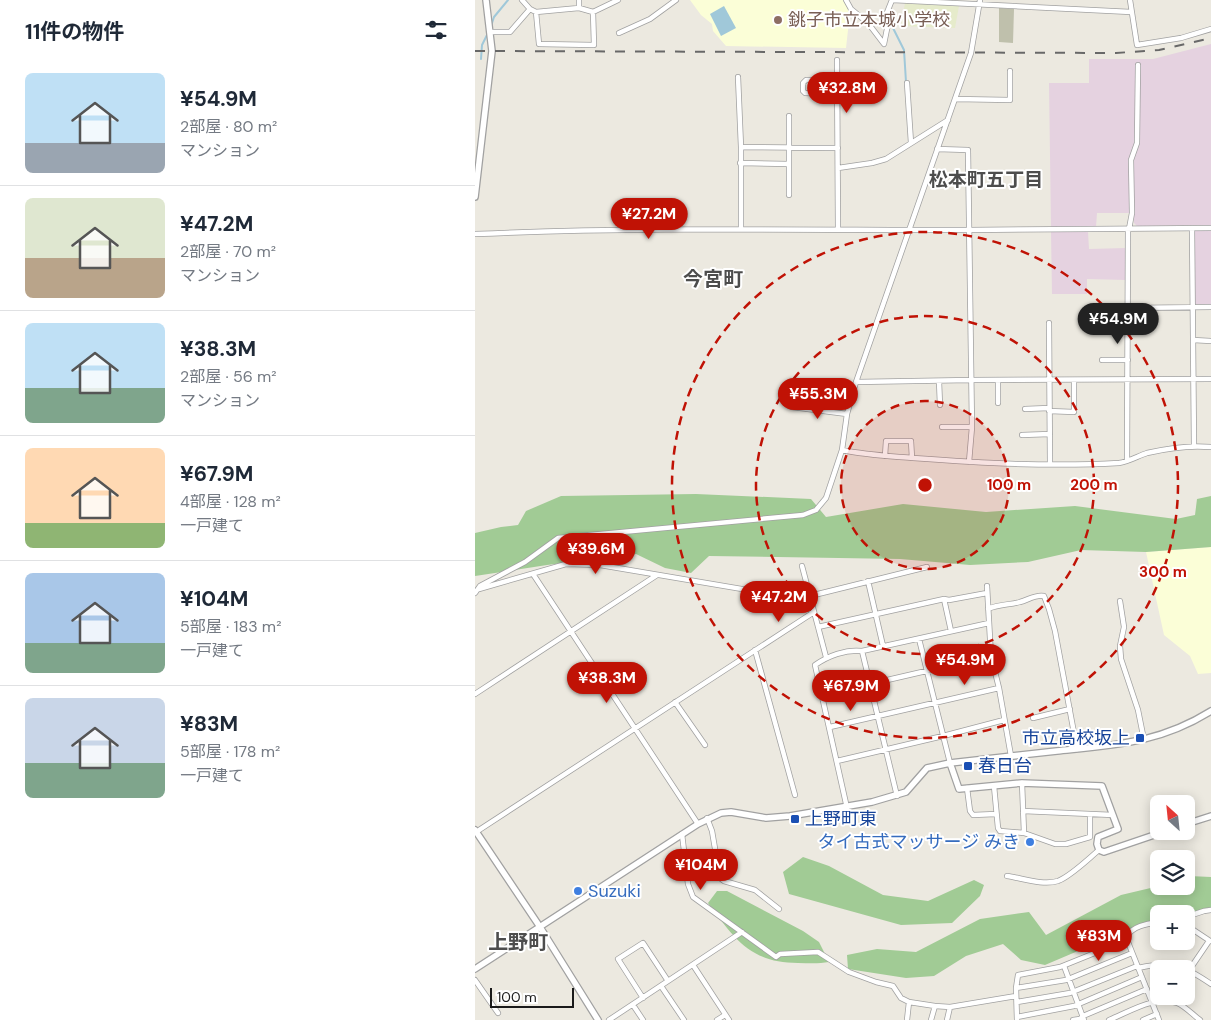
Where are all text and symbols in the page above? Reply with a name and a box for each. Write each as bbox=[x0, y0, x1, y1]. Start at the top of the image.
place label: 銚子市立本城小学校 bbox=[788, 8, 950, 32]
marker: 銚子市立本城小学校 bbox=[772, 14, 784, 26]
icon: filters bbox=[422, 16, 450, 44]
text: 11件の物件 bbox=[25, 18, 124, 46]
pin: ¥32.8M bbox=[806, 72, 888, 114]
text: ¥32.8M bbox=[818, 77, 876, 98]
text: ¥54.9M bbox=[180, 85, 257, 113]
icon: home bbox=[65, 93, 125, 153]
text: 2部屋 · 80 m² bbox=[180, 116, 277, 137]
text: マンション bbox=[180, 140, 260, 161]
district label: 松本町五丁目 bbox=[929, 167, 1043, 192]
pin: ¥27.2M bbox=[608, 198, 690, 240]
text: ¥27.2M bbox=[622, 203, 676, 224]
text: ¥47.2M bbox=[180, 210, 253, 238]
icon: home bbox=[65, 218, 125, 278]
text: 2部屋 · 70 m² bbox=[180, 241, 276, 262]
text: マンション bbox=[180, 265, 260, 286]
district label: 今宮町 bbox=[683, 266, 743, 292]
pin: ¥54.9M bbox=[1077, 302, 1159, 345]
text: ¥54.9M bbox=[1089, 308, 1147, 329]
text: ¥38.3M bbox=[180, 335, 256, 363]
icon: home bbox=[65, 343, 125, 403]
text: 2部屋 · 56 m² bbox=[180, 366, 277, 387]
pin: ¥55.3M bbox=[777, 378, 859, 420]
text: ¥55.3M bbox=[789, 383, 847, 404]
text: マンション bbox=[180, 390, 260, 411]
text: ¥67.9M bbox=[180, 460, 253, 488]
icon: home bbox=[65, 468, 125, 528]
text: 100 m bbox=[987, 475, 1031, 495]
text: 200 m bbox=[1070, 475, 1118, 495]
centre of rings bbox=[916, 476, 934, 494]
text: 4部屋 · 128 m² bbox=[180, 491, 281, 512]
text: 一戸建て bbox=[180, 515, 244, 536]
pin: ¥39.6M bbox=[555, 532, 637, 575]
text: ¥39.6M bbox=[567, 538, 625, 559]
text: 300 m bbox=[1139, 562, 1187, 582]
pin: ¥47.2M bbox=[738, 580, 820, 623]
text: ¥104M bbox=[180, 585, 248, 613]
text: ¥47.2M bbox=[751, 586, 807, 607]
icon: home bbox=[65, 593, 125, 653]
text: 5部屋 · 183 m² bbox=[180, 616, 281, 637]
text: 一戸建て bbox=[180, 640, 244, 661]
pin: ¥54.9M bbox=[924, 644, 1006, 686]
text: ¥54.9M bbox=[936, 649, 994, 670]
pin: ¥38.3M bbox=[566, 662, 648, 704]
text: ¥38.3M bbox=[578, 667, 636, 688]
pin: ¥67.9M bbox=[810, 670, 892, 712]
text: ¥67.9M bbox=[823, 675, 879, 696]
text: ¥83M bbox=[180, 710, 238, 738]
icon: home bbox=[65, 718, 125, 778]
place label: 市立高校坂上 bbox=[1022, 726, 1130, 750]
marker: 市立高校坂上 bbox=[1134, 732, 1146, 744]
text: 5部屋 · 178 m² bbox=[180, 741, 280, 762]
place label: 春日台 bbox=[978, 754, 1032, 778]
marker: 春日台 bbox=[962, 760, 974, 772]
text: 一戸建て bbox=[180, 765, 244, 786]
north arrow bbox=[1150, 795, 1195, 840]
map controls bbox=[1150, 795, 1195, 1005]
place label: 上野町東 bbox=[805, 807, 877, 831]
marker: 上野町東 bbox=[789, 813, 801, 825]
place label: タイ古式マッサージ みき bbox=[818, 830, 1020, 854]
marker: タイ古式マッサージ みき bbox=[1024, 836, 1036, 848]
pin: ¥104M bbox=[666, 848, 736, 891]
button: layers bbox=[1150, 850, 1195, 895]
text: ¥104M bbox=[675, 854, 727, 875]
place label: Suzuki bbox=[588, 879, 641, 903]
marker: Suzuki bbox=[572, 885, 584, 897]
button: + bbox=[1150, 905, 1195, 950]
pin: ¥83M bbox=[1069, 920, 1129, 962]
text: ¥83M bbox=[1077, 925, 1121, 946]
district label: 上野町 bbox=[488, 929, 548, 955]
button: − bbox=[1150, 960, 1195, 1005]
scale bar bbox=[490, 985, 574, 1008]
text: 100 m bbox=[497, 988, 537, 1006]

